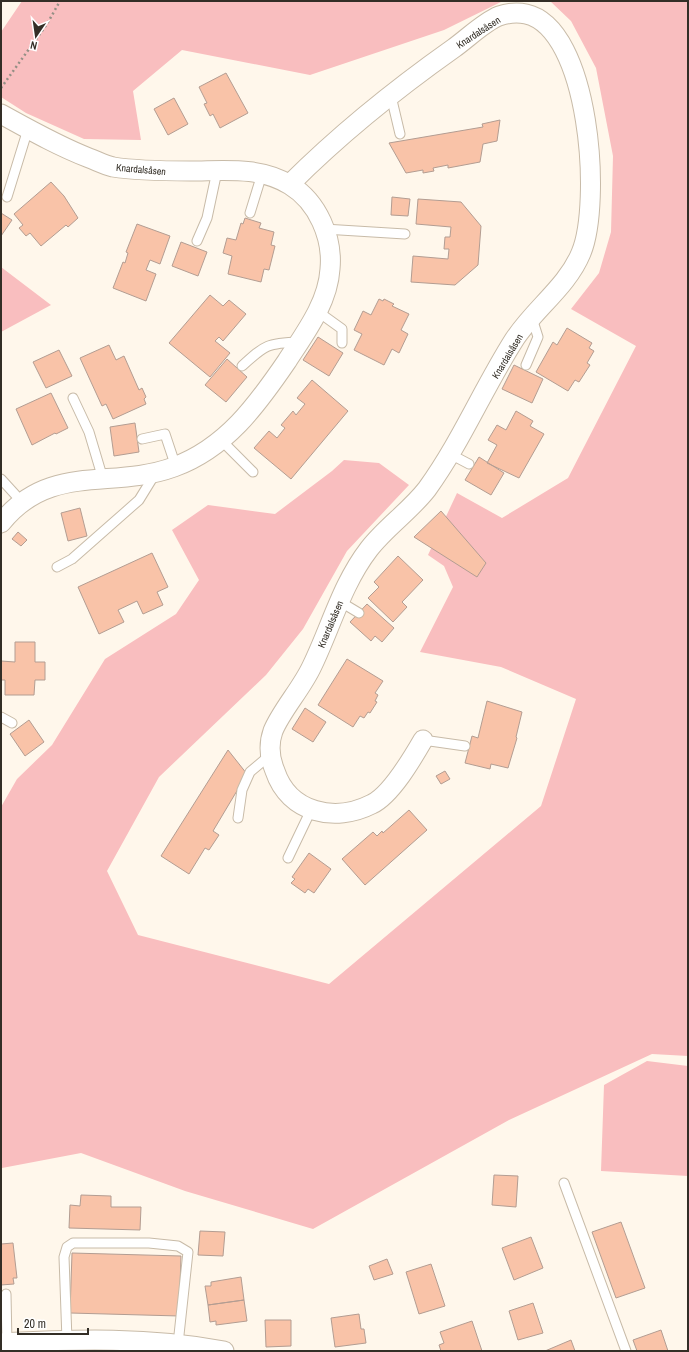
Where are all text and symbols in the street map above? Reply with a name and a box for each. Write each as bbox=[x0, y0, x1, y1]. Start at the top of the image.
street label: Knardalsåsen bbox=[454, 13, 503, 52]
north arrow bbox=[16, 16, 56, 56]
text: N bbox=[29, 38, 38, 53]
street label: Knardalsåsen bbox=[115, 161, 166, 178]
street label: Knardalsåsen bbox=[489, 331, 526, 381]
street label: Knardalsåsen bbox=[315, 599, 346, 650]
scale bar bbox=[18, 1310, 88, 1336]
text: 20 m bbox=[24, 1316, 46, 1332]

